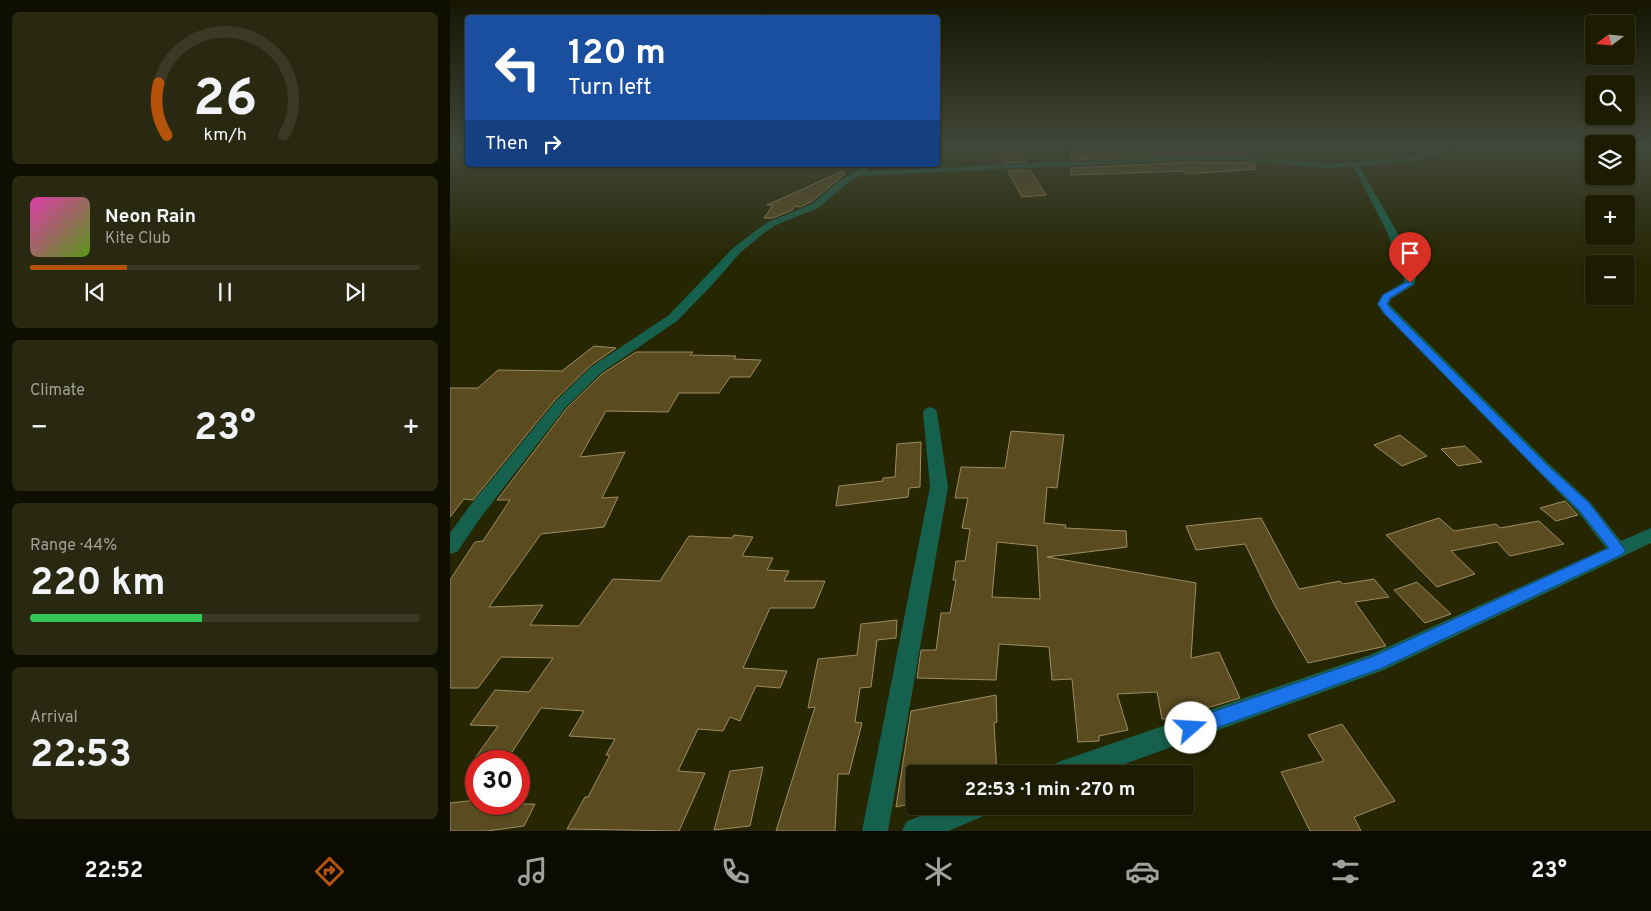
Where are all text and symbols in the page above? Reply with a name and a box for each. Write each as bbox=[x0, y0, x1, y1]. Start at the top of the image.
north arrow bbox=[1585, 15, 1635, 65]
map controls bbox=[1585, 15, 1635, 305]
text: 120 m bbox=[568, 32, 666, 76]
icon: left bbox=[485, 35, 550, 100]
text: 26 bbox=[193, 68, 257, 134]
text: Turn left bbox=[568, 75, 651, 102]
button: search bbox=[1585, 75, 1635, 125]
text: km/h bbox=[203, 124, 247, 147]
icon: right bbox=[538, 130, 566, 158]
text: Then bbox=[485, 132, 528, 156]
button: layers bbox=[1585, 135, 1635, 185]
button: + bbox=[1585, 195, 1635, 245]
text: Neon Rain bbox=[105, 205, 196, 229]
text: Kite Club bbox=[105, 229, 170, 249]
pin bbox=[1389, 232, 1431, 283]
icon: arrive bbox=[1396, 239, 1424, 267]
button: − bbox=[1585, 255, 1635, 305]
icon: previous bbox=[81, 278, 109, 306]
icon: pause bbox=[211, 278, 239, 306]
icon: next bbox=[341, 278, 369, 306]
text: Climate bbox=[30, 381, 85, 401]
text: 23° bbox=[194, 405, 256, 454]
text: − bbox=[30, 411, 48, 447]
text: + bbox=[402, 411, 420, 447]
text: Range · 44% bbox=[30, 536, 117, 556]
text: 220 km bbox=[30, 560, 166, 609]
position arrow bbox=[1164, 701, 1216, 753]
text: Arrival bbox=[30, 708, 78, 728]
text: 22:53 bbox=[30, 732, 132, 781]
speed limit sign: 30 bbox=[465, 750, 530, 815]
text: 22:53 · 1 min · 270 m bbox=[964, 778, 1136, 802]
icon: directions bbox=[312, 854, 347, 889]
icon: music bbox=[515, 854, 550, 889]
icon: phone bbox=[718, 854, 753, 889]
icon: climate bbox=[921, 854, 956, 889]
icon: car bbox=[1125, 854, 1160, 889]
icon: filters bbox=[1328, 854, 1363, 889]
text: 22:52 bbox=[84, 858, 143, 885]
text: 23° bbox=[1531, 858, 1567, 885]

